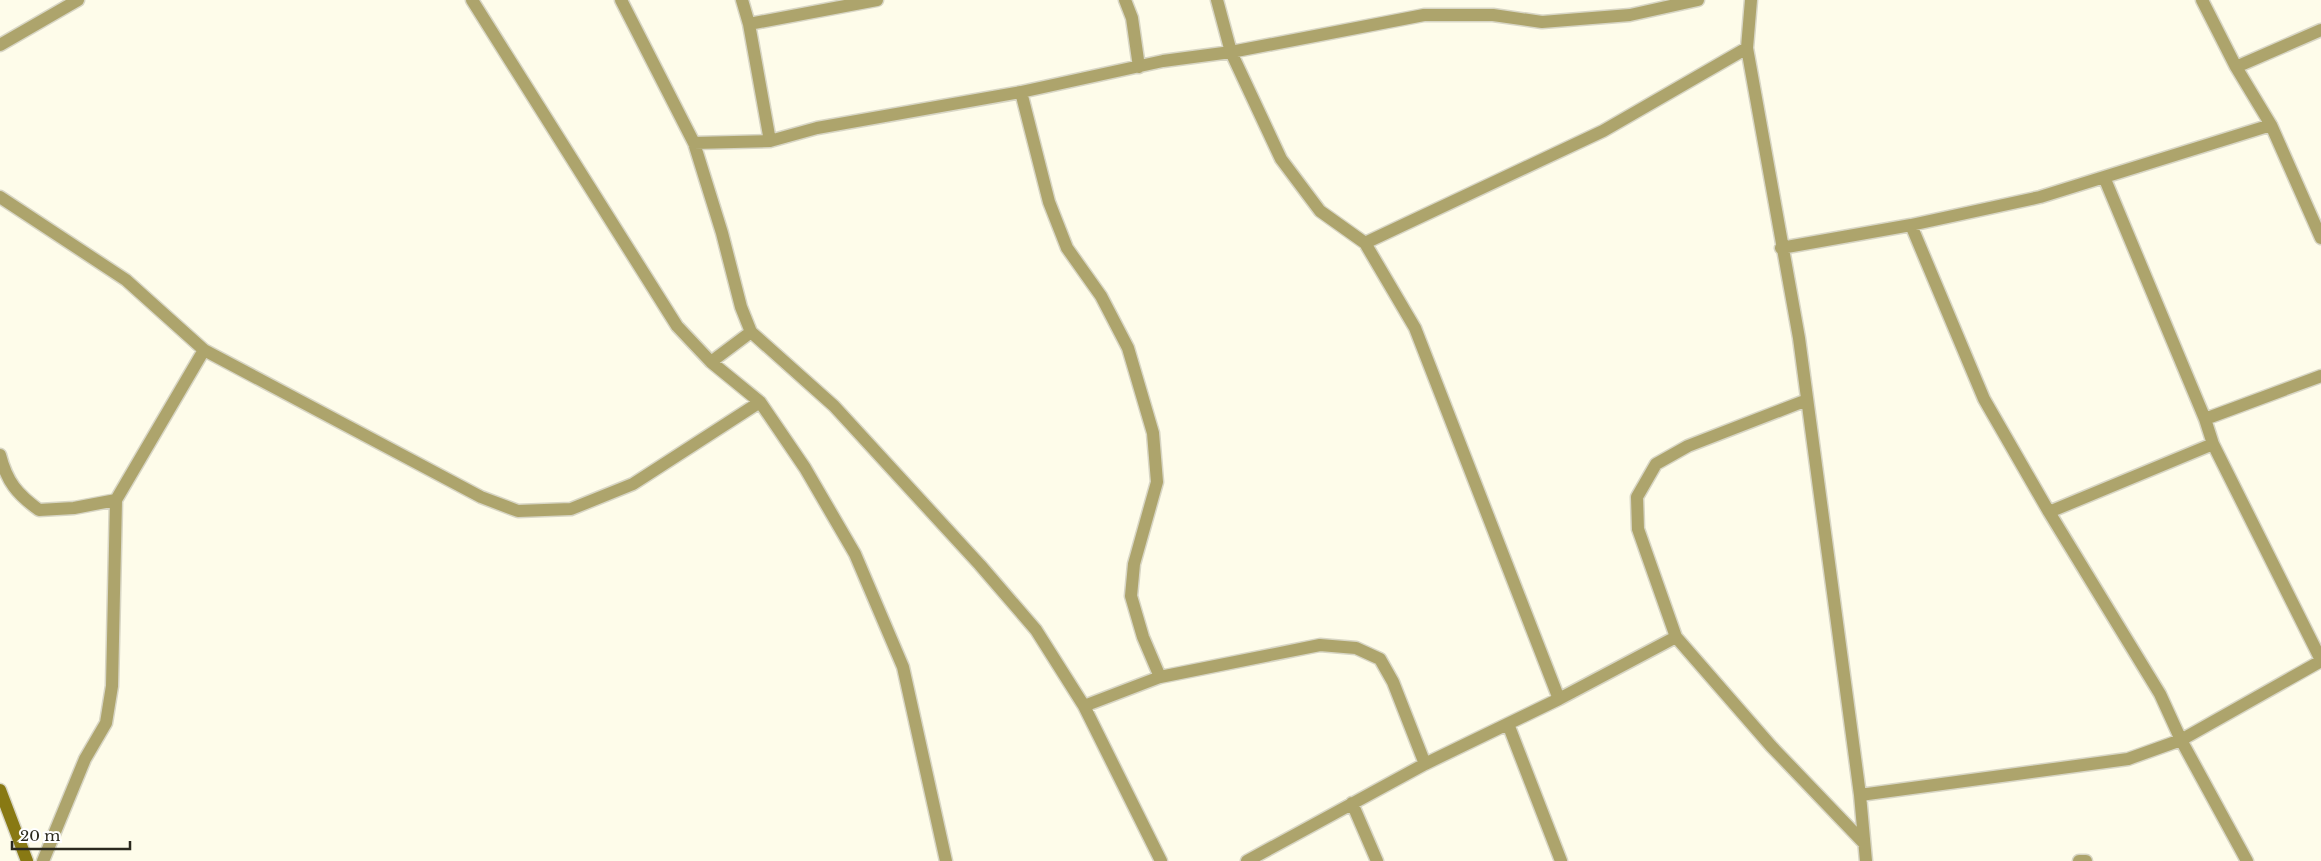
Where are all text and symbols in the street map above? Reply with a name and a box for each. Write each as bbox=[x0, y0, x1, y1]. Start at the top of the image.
scale bar bbox=[12, 818, 130, 850]
text: 20 m bbox=[20, 826, 60, 845]

